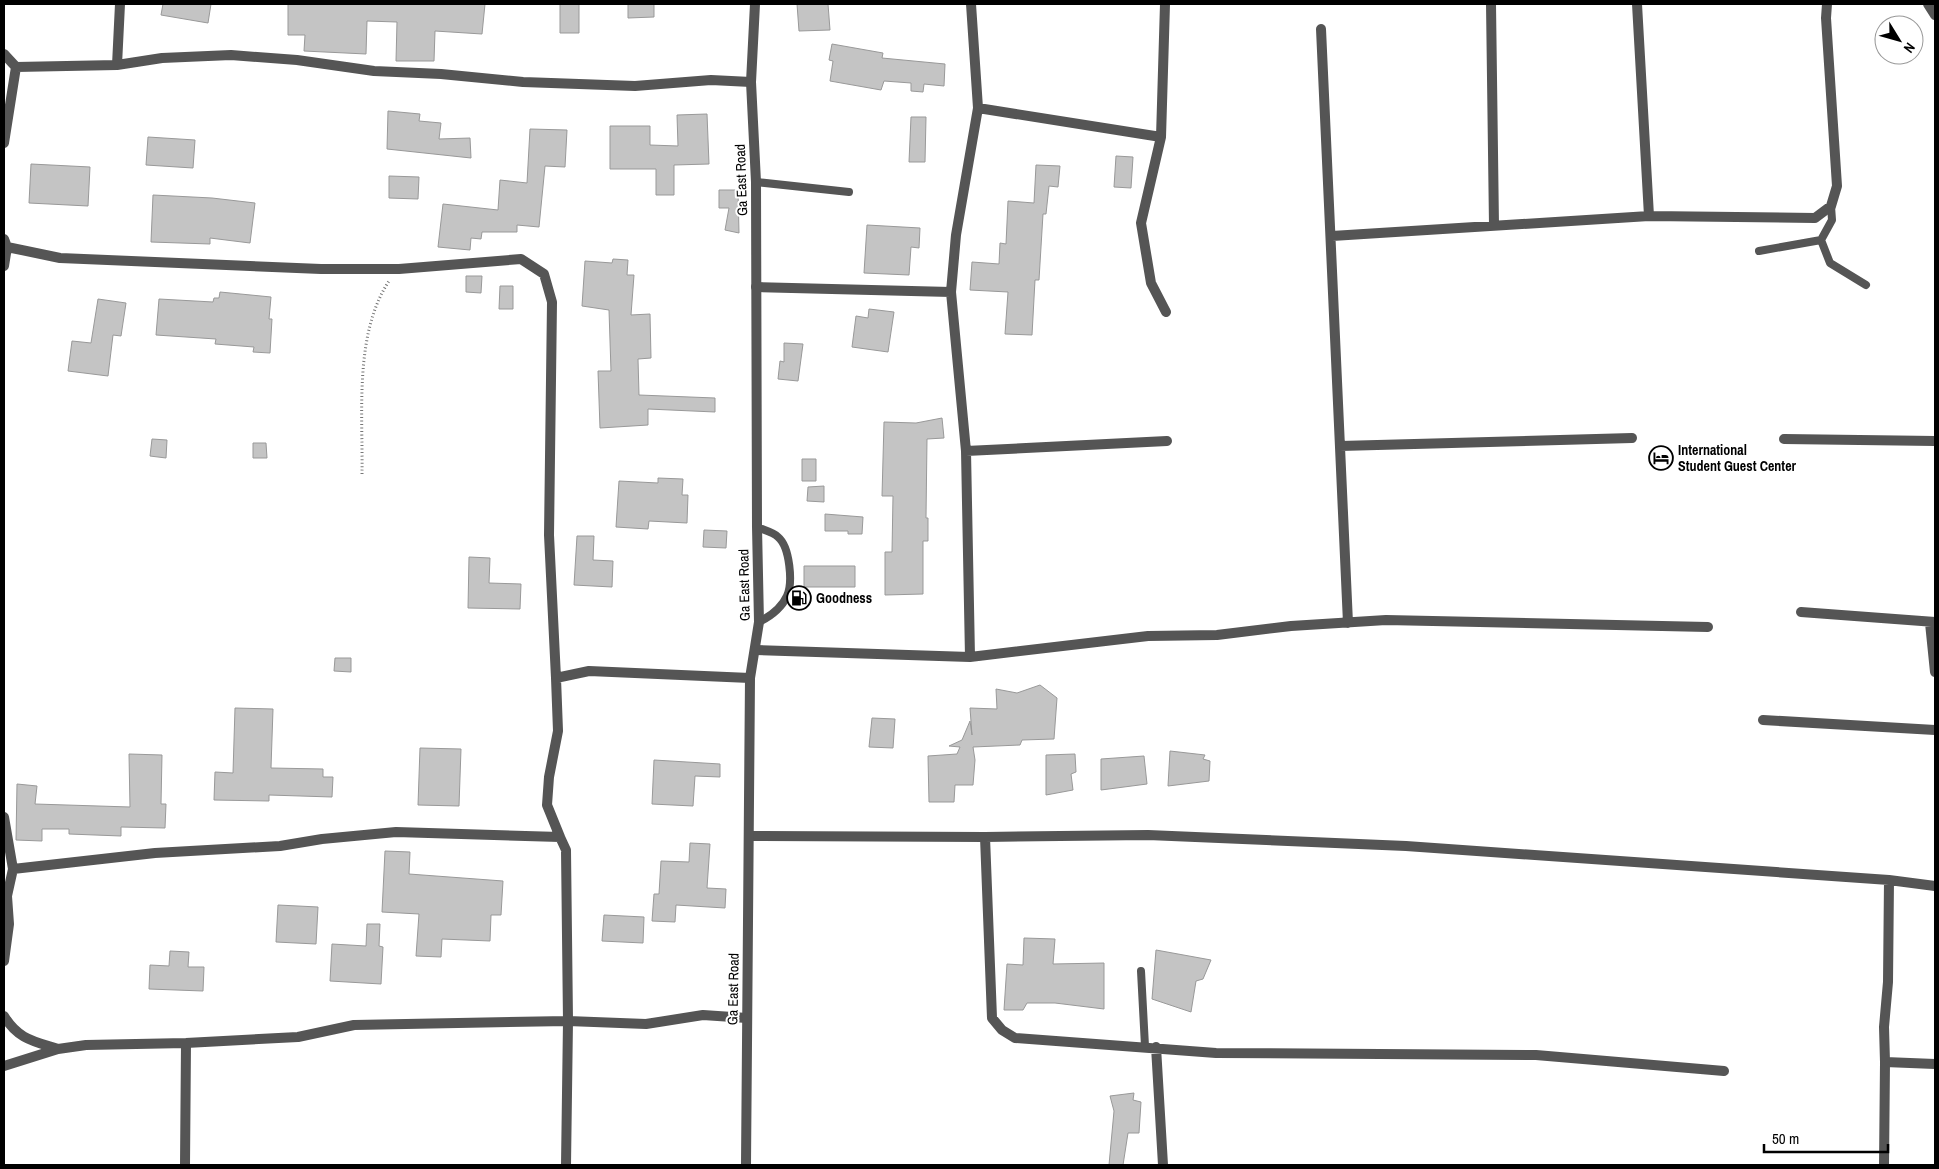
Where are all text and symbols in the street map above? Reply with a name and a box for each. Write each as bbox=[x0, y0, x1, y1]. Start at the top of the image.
north arrow bbox=[1874, 15, 1924, 65]
text: N bbox=[1900, 39, 1919, 57]
street label: Ga East Road bbox=[731, 144, 751, 216]
place label: International Student Guest Center bbox=[1678, 441, 1797, 475]
hotel icon: International Student Guest Center bbox=[1648, 445, 1674, 471]
street label: Ga East Road bbox=[734, 549, 754, 621]
fuel station icon: Goodness bbox=[786, 585, 812, 611]
place label: Goodness bbox=[816, 589, 872, 607]
street label: Ga East Road bbox=[723, 953, 743, 1025]
scale bar bbox=[1764, 1122, 1888, 1154]
text: 50 m bbox=[1772, 1128, 1799, 1149]

